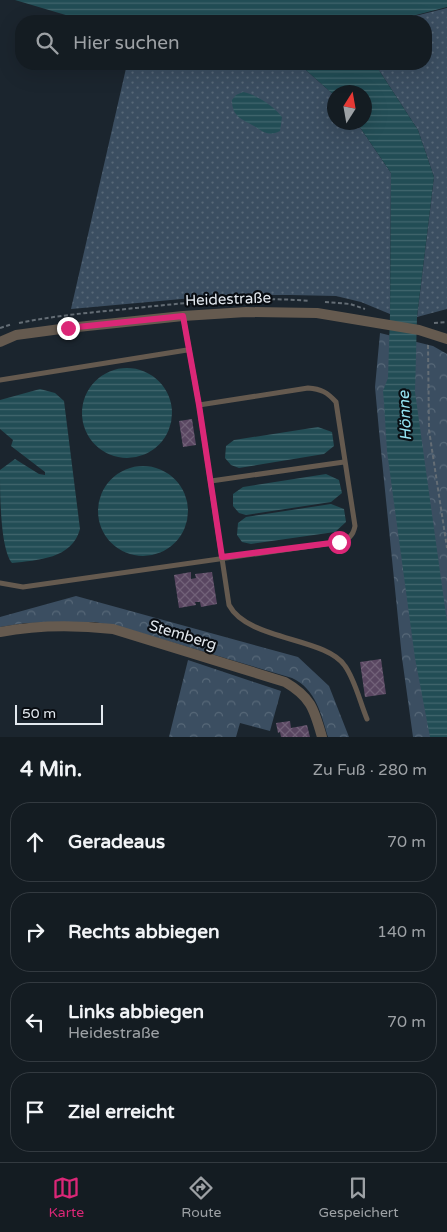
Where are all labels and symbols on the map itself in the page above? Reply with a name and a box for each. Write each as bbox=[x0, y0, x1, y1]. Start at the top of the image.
north arrow bbox=[327, 85, 372, 130]
street label: Heidestraße bbox=[185, 289, 271, 309]
route end bbox=[57, 317, 80, 340]
water label: Hönne bbox=[394, 390, 416, 442]
route start bbox=[328, 531, 351, 554]
street label: Stemberg bbox=[147, 616, 219, 654]
scale bar bbox=[15, 702, 102, 725]

